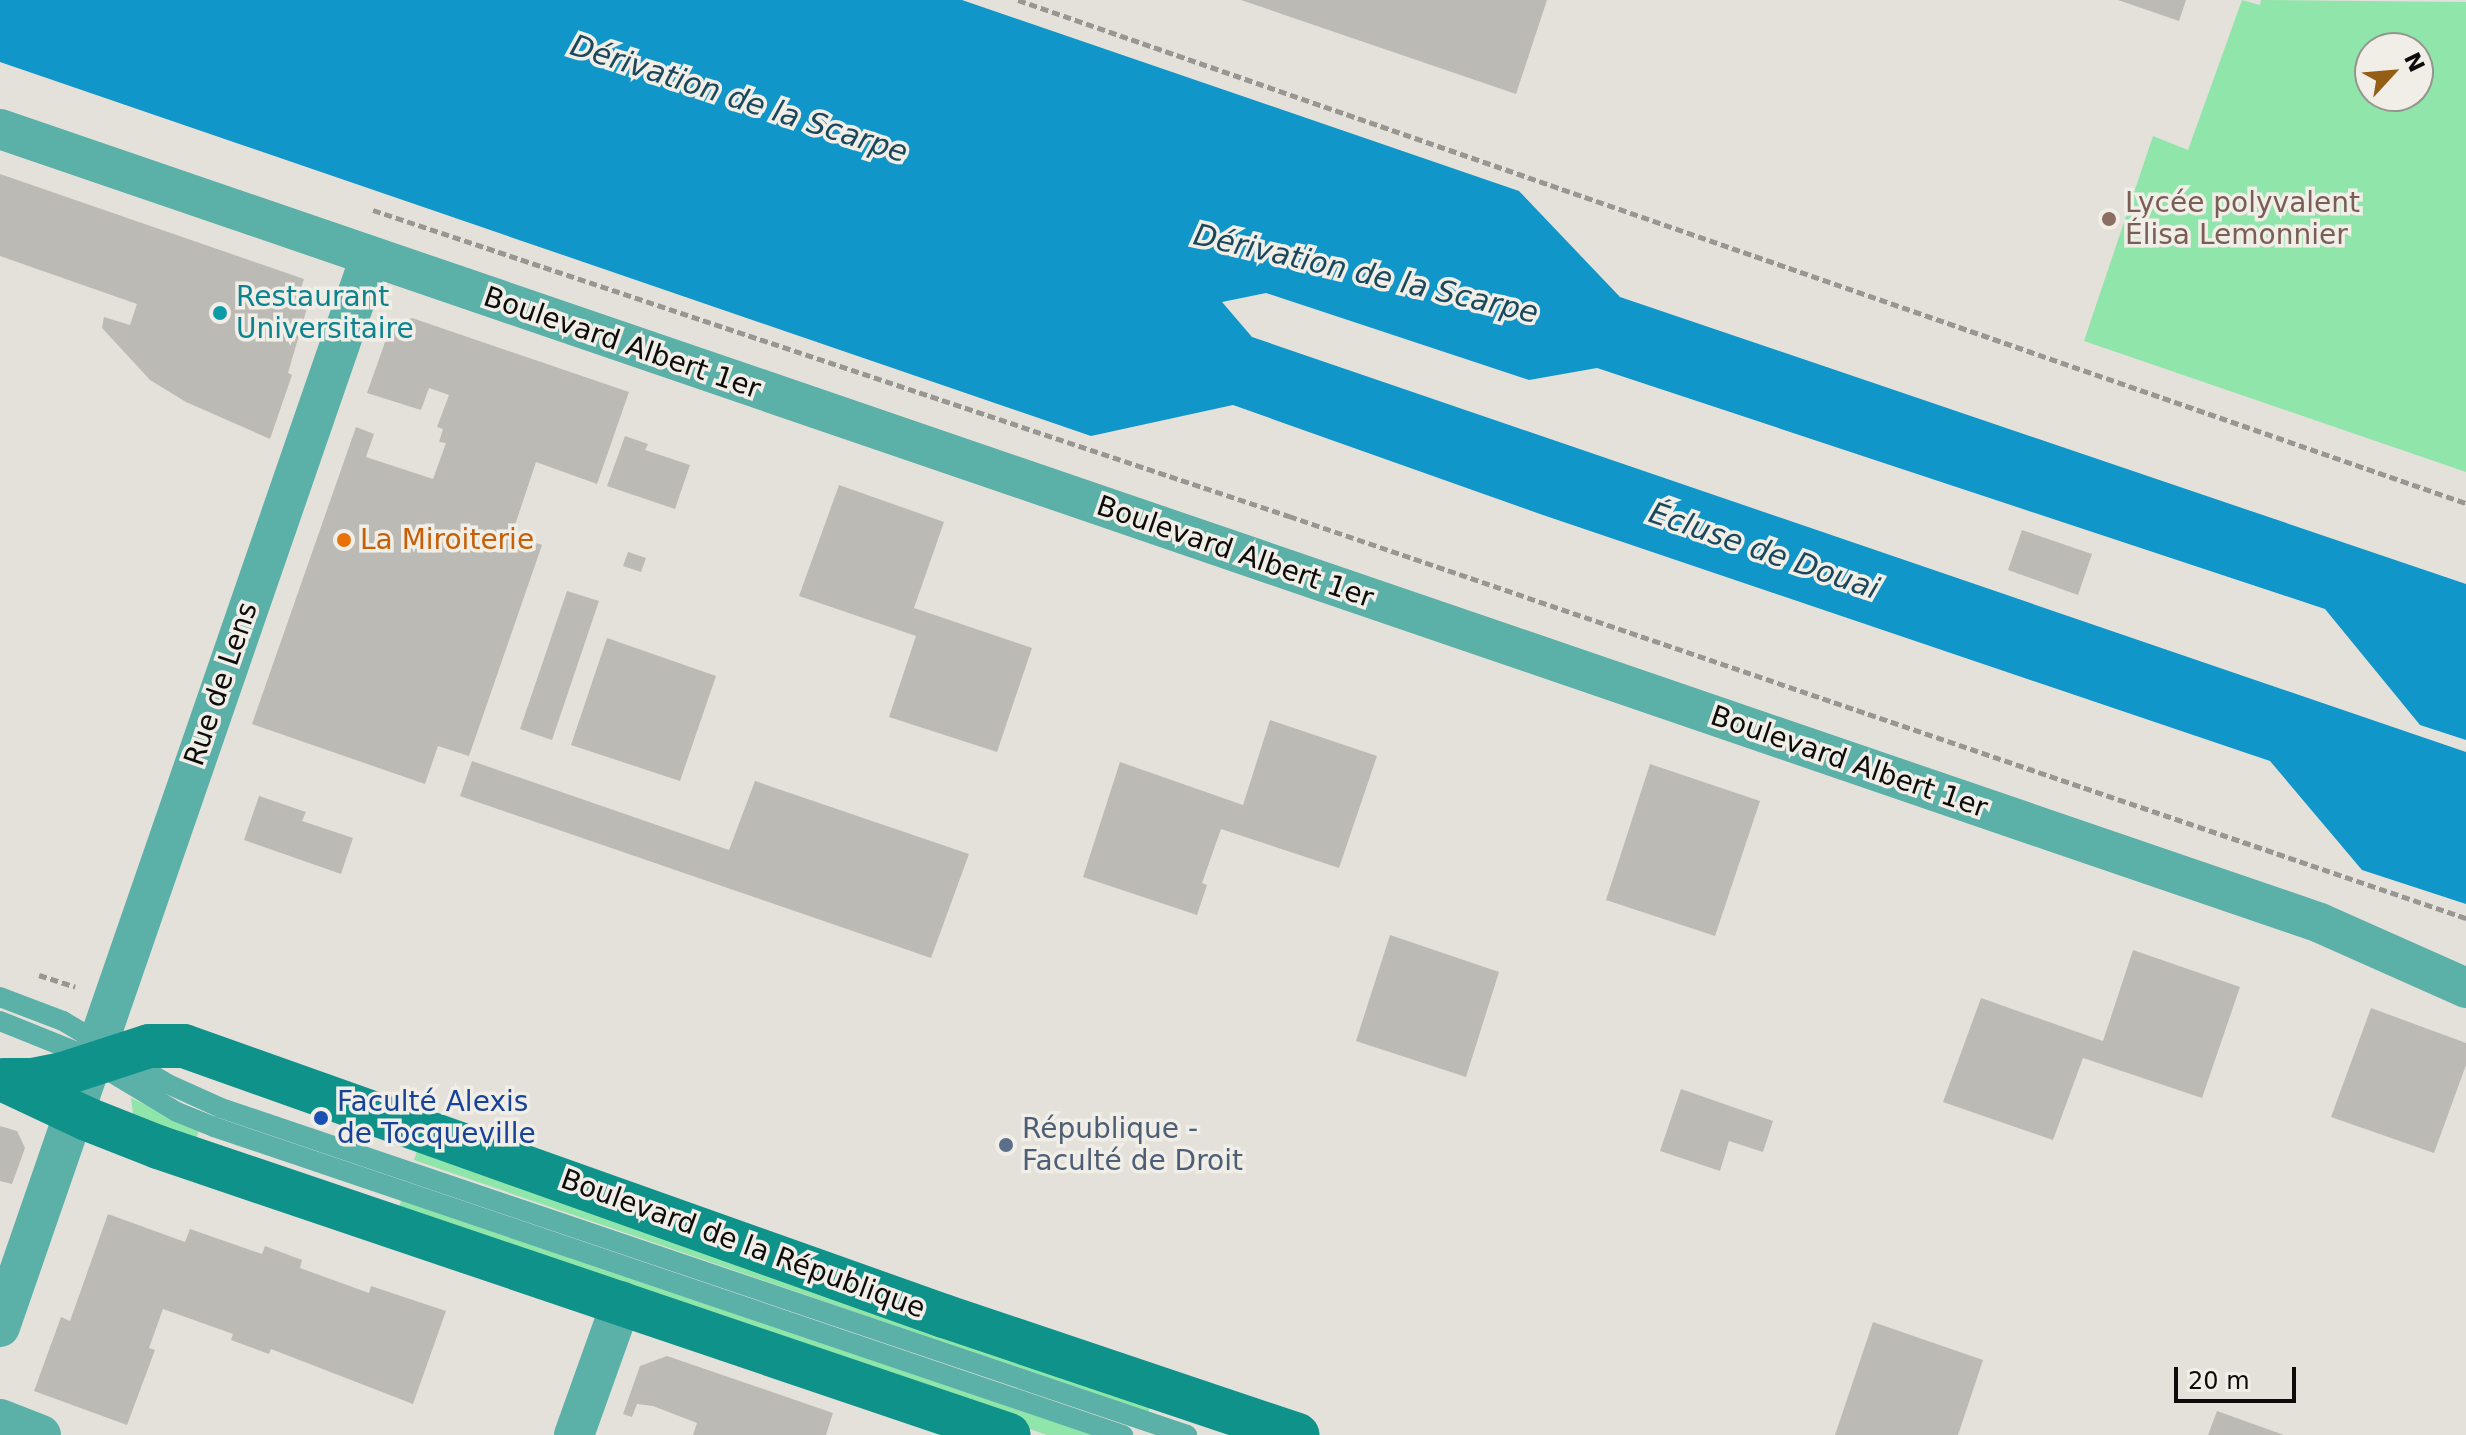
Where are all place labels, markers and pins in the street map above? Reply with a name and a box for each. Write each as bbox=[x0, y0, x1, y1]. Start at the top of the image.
place label: Lycée polyvalent Élisa Lemonnier bbox=[2125, 186, 2360, 252]
marker: Lycée polyvalent Élisa Lemonnier bbox=[2100, 210, 2118, 228]
place label: Restaurant Universitaire bbox=[236, 280, 414, 346]
marker: Restaurant Universitaire bbox=[211, 304, 229, 322]
place label: La Miroiterie bbox=[360, 523, 534, 557]
marker: La Miroiterie bbox=[335, 531, 353, 549]
place label: Faculté Alexis de Tocqueville bbox=[337, 1085, 536, 1151]
marker: Faculté Alexis de Tocqueville bbox=[312, 1109, 330, 1127]
place label: République - Faculté de Droit bbox=[1022, 1112, 1243, 1178]
marker: République - Faculté de Droit bbox=[997, 1136, 1015, 1154]

